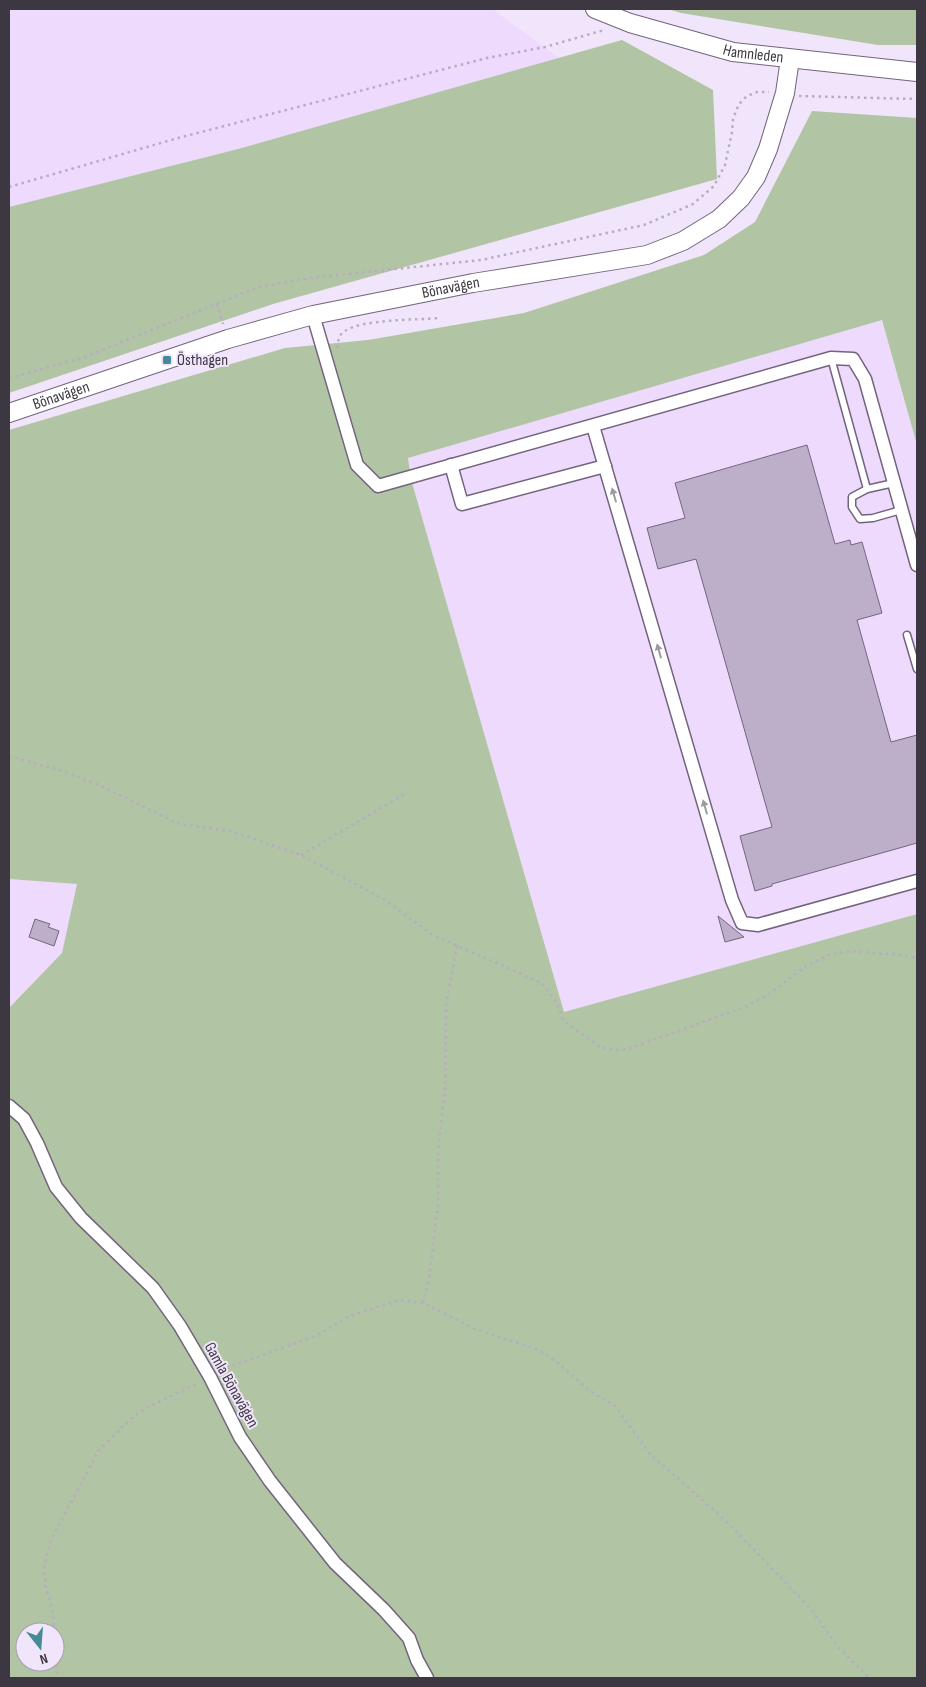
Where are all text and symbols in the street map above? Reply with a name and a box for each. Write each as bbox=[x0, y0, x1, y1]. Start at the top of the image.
street label: Hamnleden bbox=[721, 40, 784, 67]
street label: Bönavägen bbox=[420, 273, 481, 302]
place label: Östhagen bbox=[177, 351, 228, 370]
marker: Östhagen bbox=[161, 354, 173, 366]
street label: Bönavägen bbox=[30, 377, 92, 414]
one-way arrow bbox=[609, 487, 617, 502]
one-way arrow bbox=[655, 643, 663, 658]
one-way arrow bbox=[700, 799, 708, 814]
street label: Gamla Bönavägen bbox=[200, 1339, 262, 1431]
north arrow bbox=[15, 1622, 65, 1672]
text: N bbox=[38, 1650, 50, 1668]

